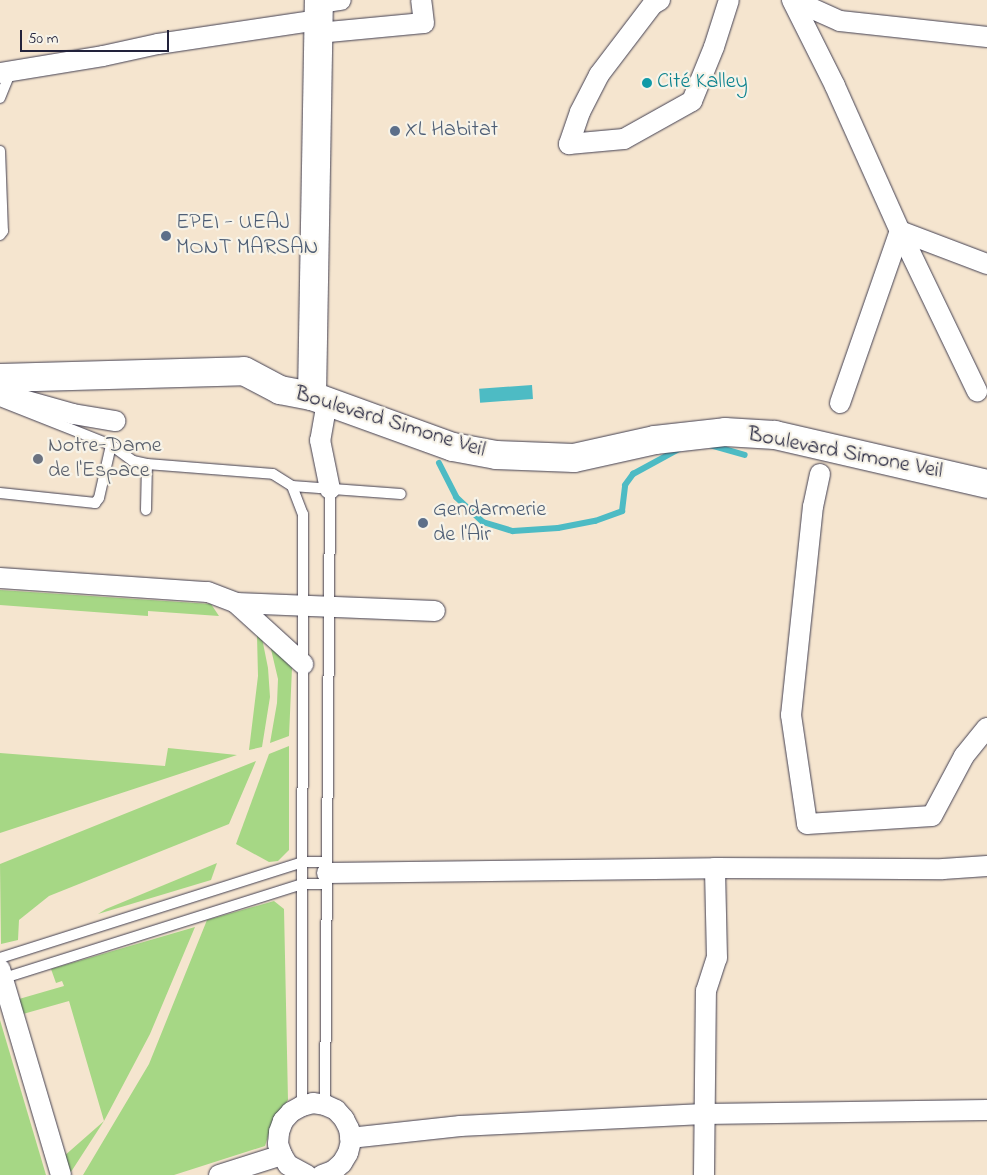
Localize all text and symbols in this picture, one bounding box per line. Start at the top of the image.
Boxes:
scale bar [22,20,171,52]
text: 50 m [28,28,58,50]
place label: Cité Kalley [657,70,748,96]
marker: Cité Kalley [641,77,653,89]
place label: XL Habitat [405,118,498,144]
marker: XL Habitat [389,125,401,137]
place label: EPEI - UEAJ MONT MARSAN [176,210,318,262]
marker: EPEI - UEAJ MONT MARSAN [160,230,172,242]
street label: Boulevard Simone Veil [291,381,489,465]
street label: Boulevard Simone Veil [745,422,945,486]
place label: Notre-Dame de l'Espace [48,433,162,484]
marker: Notre-Dame de l'Espace [32,453,44,465]
place label: Gendarmerie de l'Air [433,497,546,548]
marker: Gendarmerie de l'Air [417,517,429,529]

